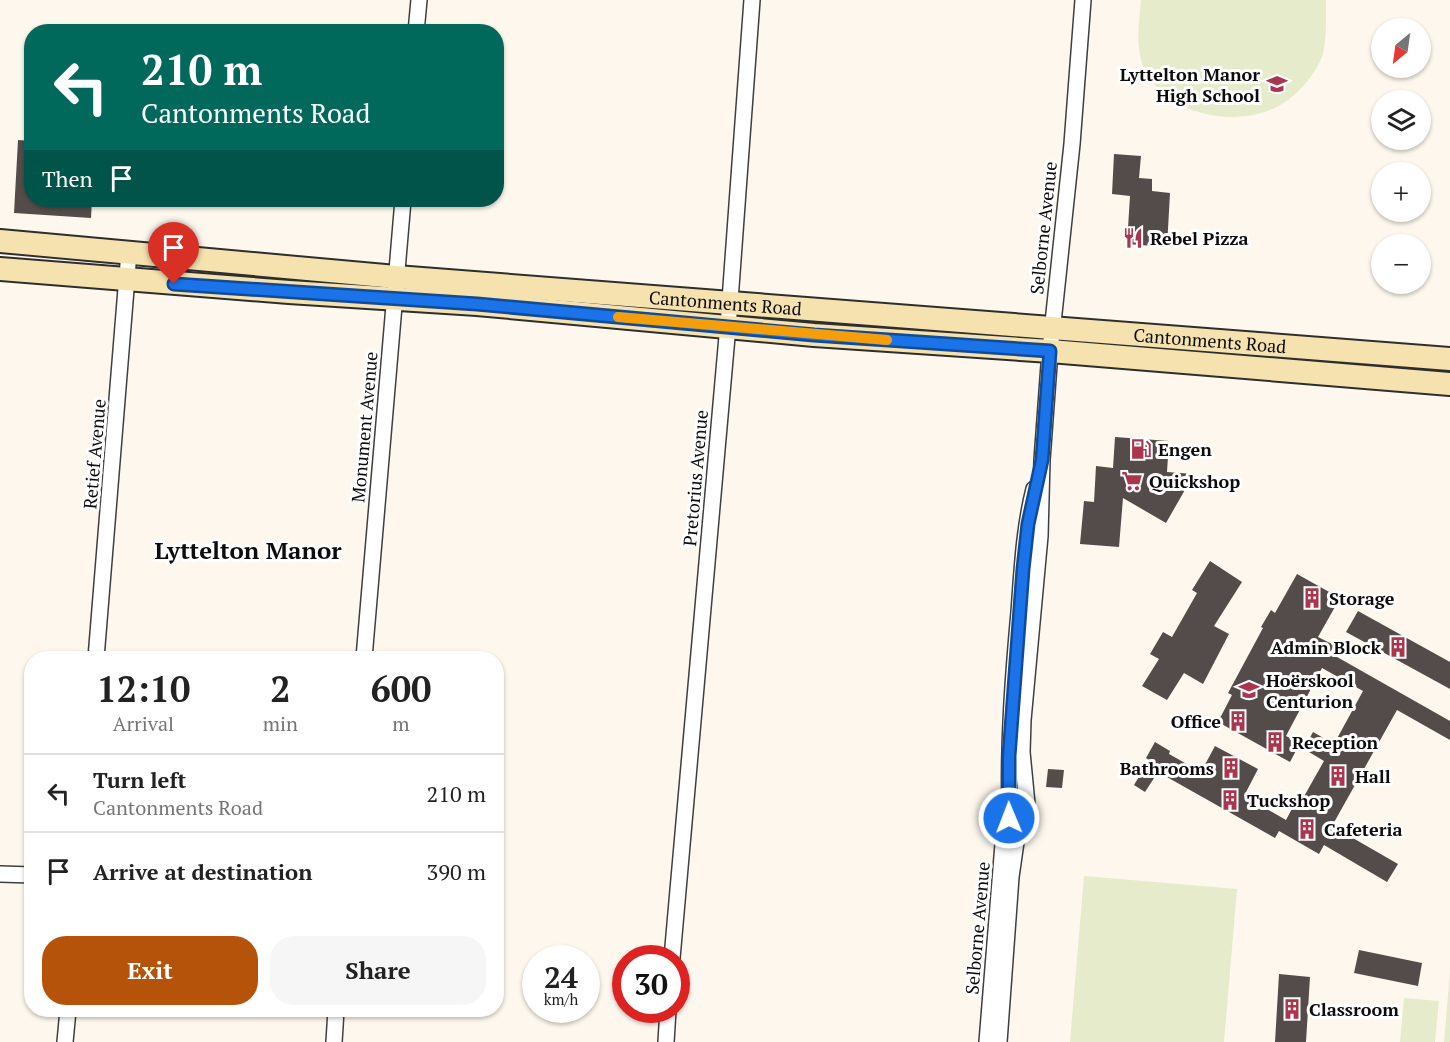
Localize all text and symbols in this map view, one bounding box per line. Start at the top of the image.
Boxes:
north arrow [1371,18,1431,78]
map controls [1371,18,1431,294]
text: 210 m [141,41,262,97]
icon: left [42,48,120,126]
place label: Lyttelton Manor High School [1120,62,1260,107]
school or university icon: Lyttelton Manor High School [1265,72,1289,96]
button: layers [1371,90,1431,150]
text: Cantonments Road [141,95,370,131]
street label: Selborne Avenue [1024,160,1062,296]
icon: arrive [105,162,138,195]
button: + [1371,162,1431,222]
text: Then [42,164,93,193]
pin [148,222,199,284]
restaurant icon: Rebel Pizza [1121,226,1145,250]
place label: Rebel Pizza [1150,226,1249,250]
icon: arrive [157,231,190,264]
button: − [1371,234,1431,294]
street label: Cantonments Road [648,285,803,321]
street label: Cantonments Road [1133,322,1287,358]
street label: Monument Avenue [345,350,383,504]
street label: Retief Avenue [77,398,111,510]
street label: Pretorius Avenue [677,409,713,547]
fuel station icon: Engen [1129,437,1153,461]
place label: Engen [1158,437,1212,461]
supermarket icon: Quickshop [1120,469,1144,493]
place label: Quickshop [1149,469,1240,493]
district label: Lyttelton Manor [154,534,342,566]
building icon: Storage [1300,586,1324,610]
place label: Storage [1329,586,1395,610]
place label: Admin Block [1270,635,1381,659]
building icon: Admin Block [1386,635,1410,659]
text: 12:10 [97,665,190,712]
text: 2 [270,665,291,712]
text: 600 [370,665,431,712]
place label: Hoërskool Centurion [1266,668,1354,713]
school or university icon: Hoërskool Centurion [1237,678,1261,702]
place label: Office [1171,709,1221,733]
building icon: Office [1226,709,1250,733]
text: Arrival [113,710,174,737]
text: min [263,710,298,737]
text: m [392,710,410,737]
building icon: Reception [1263,730,1287,754]
place label: Reception [1292,730,1379,754]
place label: Bathrooms [1120,756,1214,780]
building icon: Bathrooms [1219,756,1243,780]
building icon: Hall [1326,764,1350,788]
place label: Hall [1355,764,1391,788]
text: Turn left [93,765,186,794]
icon: left [42,777,75,810]
text: 210 m [426,779,486,808]
position arrow [977,786,1041,850]
building icon: Tuckshop [1218,788,1242,812]
place label: Tuckshop [1247,788,1330,812]
text: Cantonments Road [93,794,263,821]
building icon: Cafeteria [1295,817,1319,841]
place label: Cafeteria [1324,817,1402,841]
icon: arrive [42,855,75,888]
text: Arrive at destination [93,857,312,886]
text: 390 m [426,857,486,886]
street label: Selborne Avenue [959,860,995,996]
button: Exit [42,936,258,1005]
button: Share [270,936,486,1005]
speed limit sign: 30 [612,945,690,1023]
text: 24 [544,957,578,997]
text: km/h [544,989,578,1009]
building icon: Classroom [1280,997,1304,1021]
place label: Classroom [1309,997,1399,1021]

